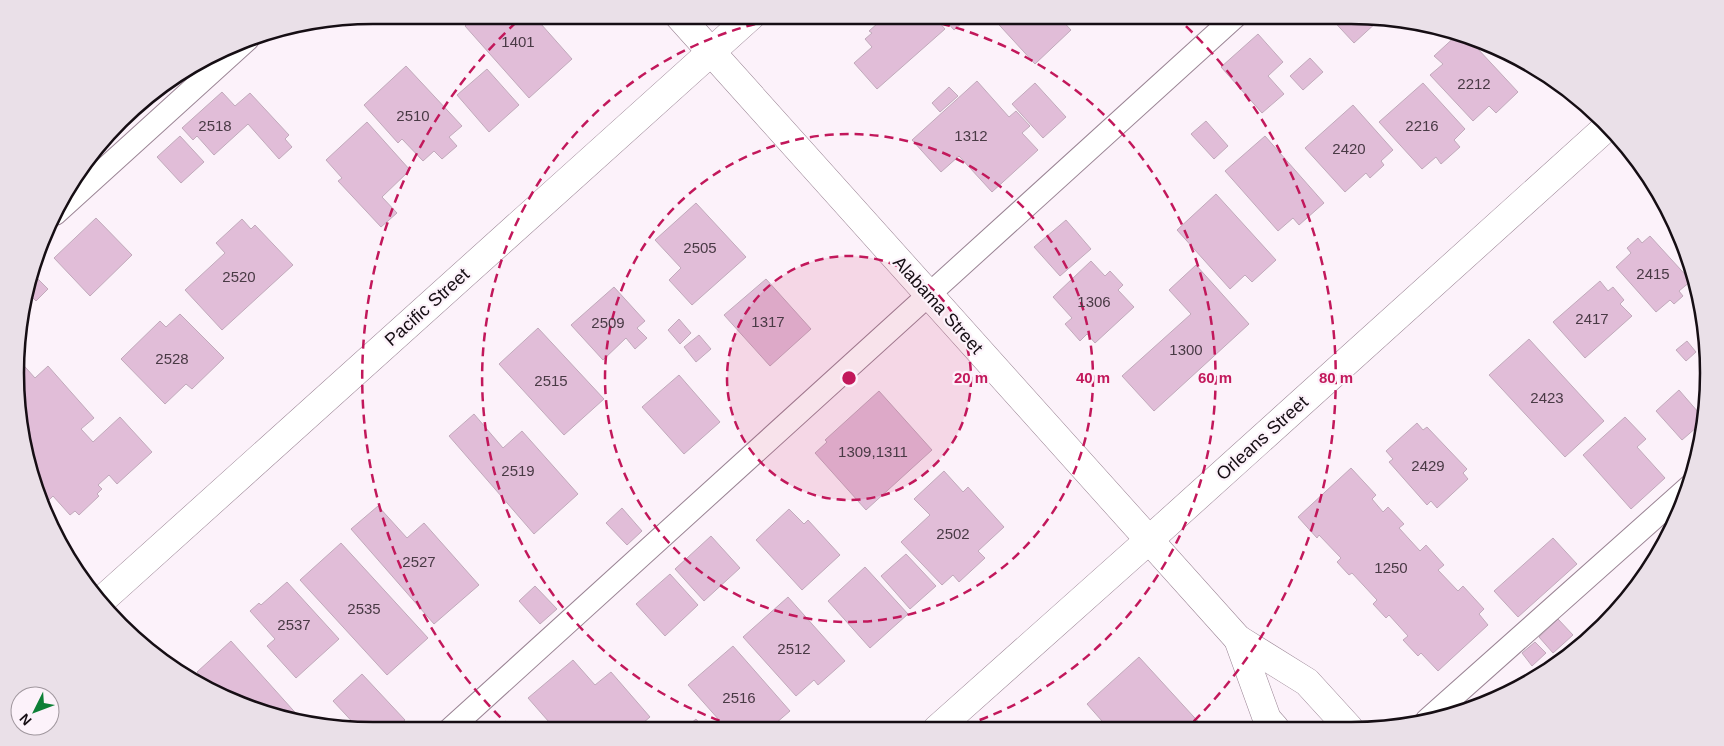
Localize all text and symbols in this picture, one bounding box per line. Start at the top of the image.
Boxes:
house number: 1401 [501,33,535,50]
house number: 2212 [1457,75,1491,92]
house number: 2510 [396,107,430,124]
house number: 2518 [198,117,232,134]
house number: 2216 [1405,117,1439,134]
house number: 1312 [954,127,988,144]
house number: 2420 [1332,140,1366,157]
house number: 2505 [683,239,717,256]
street label: Alabama Street [889,252,987,358]
street label: Pacific Street [381,264,473,350]
house number: 2415 [1636,265,1670,282]
house number: 2520 [222,268,256,285]
house number: 1306 [1077,293,1111,310]
house number: 2417 [1575,310,1609,327]
house number: 1317 [751,313,785,330]
house number: 2509 [591,314,625,331]
house number: 1300 [1169,341,1203,358]
house number: 2528 [155,350,189,367]
centre of rings [840,369,858,387]
text: 20 m [954,369,988,386]
text: 40 m [1076,369,1110,386]
text: 60 m [1198,369,1232,386]
text: 80 m [1319,369,1353,386]
house number: 2515 [534,372,568,389]
house number: 2423 [1530,389,1564,406]
street label: Orleans Street [1212,392,1312,484]
house number: 1309,1311 [838,443,908,460]
house number: 2429 [1411,457,1445,474]
house number: 2519 [501,462,535,479]
house number: 2502 [936,525,970,542]
house number: 2527 [402,553,436,570]
house number: 1250 [1374,559,1408,576]
house number: 2535 [347,600,381,617]
house number: 2537 [277,616,311,633]
house number: 2512 [777,640,811,657]
north arrow [10,686,60,736]
house number: 2516 [722,689,756,706]
text: N [16,711,35,729]

